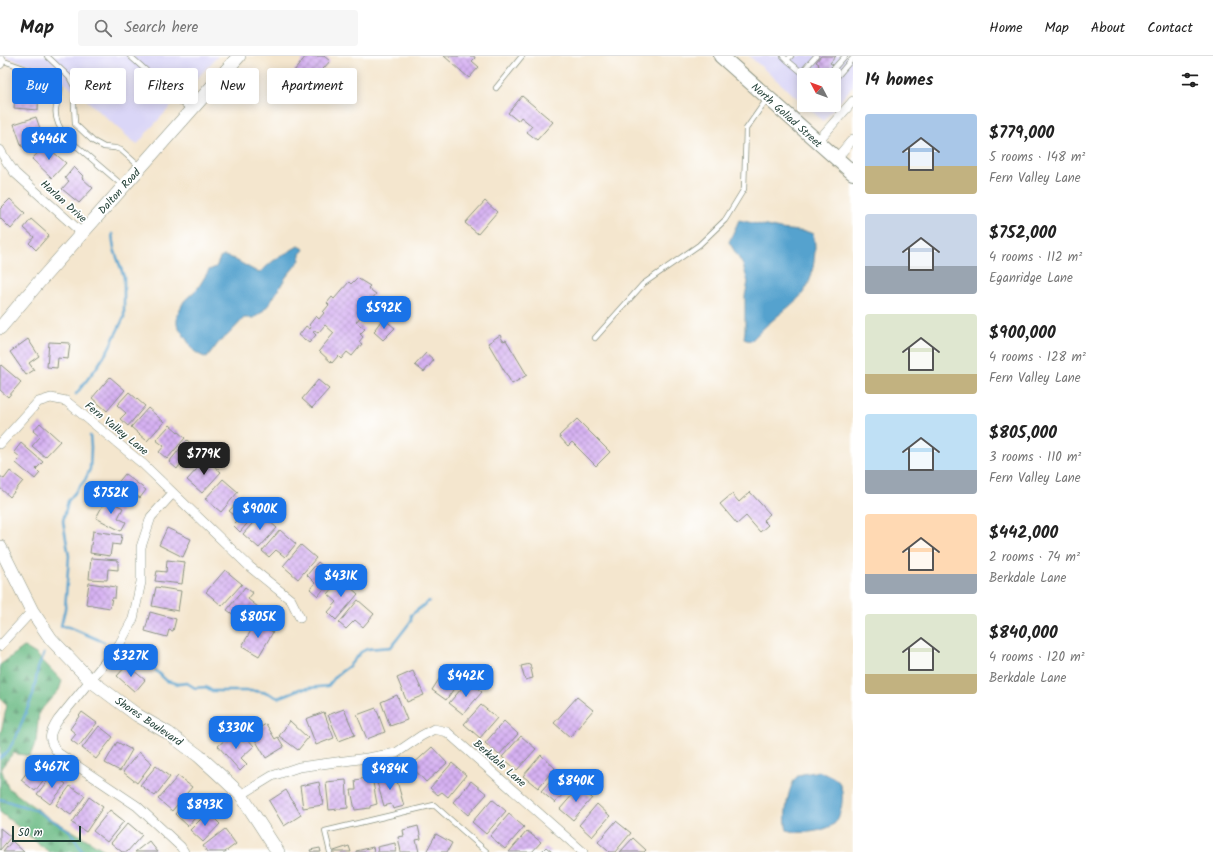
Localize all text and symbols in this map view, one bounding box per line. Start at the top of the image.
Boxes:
search box [78,10,358,46]
text: Map [20,13,54,43]
text: Search here [124,16,198,40]
icon: search [92,17,114,39]
text: Home [989,17,1023,39]
text: Map [1045,17,1069,39]
text: About [1091,17,1125,39]
text: Contact [1147,17,1193,39]
text: 14 homes [865,67,933,94]
chip: Buy [12,68,62,104]
chip: Rent [70,68,126,104]
chip: Filters [134,68,198,104]
chip: New [206,68,259,104]
chip: Apartment [267,68,357,104]
north arrow [797,68,841,112]
map controls [797,68,841,112]
icon: filters [1179,69,1201,91]
street label: North Goliad Street [747,79,827,153]
text: $779,000 [989,120,1054,147]
pin: $446K [21,127,77,161]
text: $446K [31,129,67,150]
icon: home [897,130,945,178]
text: 5 rooms · 148 m² [989,147,1085,168]
street label: Dalton Road [94,164,146,219]
text: Fern Valley Lane [989,168,1081,189]
street label: Harlan Drive [36,176,91,228]
text: $752,000 [989,220,1056,247]
icon: home [897,230,945,278]
text: 4 rooms · 112 m² [989,247,1082,268]
text: Eganridge Lane [989,268,1073,289]
pin: $592K [356,296,412,330]
text: $592K [366,298,402,319]
text: $900,000 [989,320,1056,347]
icon: home [897,330,945,378]
text: 4 rooms · 128 m² [989,347,1086,368]
text: Fern Valley Lane [989,368,1081,389]
street label: Fern Valley Lane [81,397,152,460]
text: $805,000 [989,420,1057,447]
icon: home [897,430,945,478]
pin: $779K [176,442,232,476]
text: $779K [187,444,221,465]
text: 3 rooms · 110 m² [989,447,1081,468]
text: Fern Valley Lane [989,468,1081,489]
pin: $752K [83,481,139,515]
text: $752K [93,483,129,504]
pin: $900K [232,497,288,531]
text: $900K [242,499,278,520]
text: $442,000 [989,520,1058,547]
icon: home [897,530,945,578]
text: 2 rooms · 74 m² [989,547,1080,568]
pin: $431K [313,564,369,598]
text: $431K [324,566,358,587]
text: Berkdale Lane [989,568,1066,589]
pin: $805K [230,605,286,639]
text: $805K [240,607,276,628]
text: $840,000 [989,620,1058,647]
icon: home [897,630,945,678]
pin: $327K [103,644,159,678]
text: $327K [113,646,149,667]
text: 4 rooms · 120 m² [989,647,1085,668]
pin: $442K [438,664,494,698]
text: $442K [447,666,485,687]
text: Berkdale Lane [989,668,1066,689]
street label: Shores Boulevard [111,692,186,751]
pin: $330K [208,716,264,750]
text: $330K [218,718,254,739]
street label: Berkdale Lane [469,735,530,792]
pin: $467K [24,755,80,789]
text: $467K [34,757,70,778]
pin: $484K [362,757,418,791]
text: $484K [371,759,409,780]
pin: $840K [548,769,604,803]
text: $840K [558,771,594,792]
pin: $893K [177,793,233,827]
text: $893K [187,795,223,816]
scale bar [12,824,81,843]
text: 50 m [18,824,43,842]

